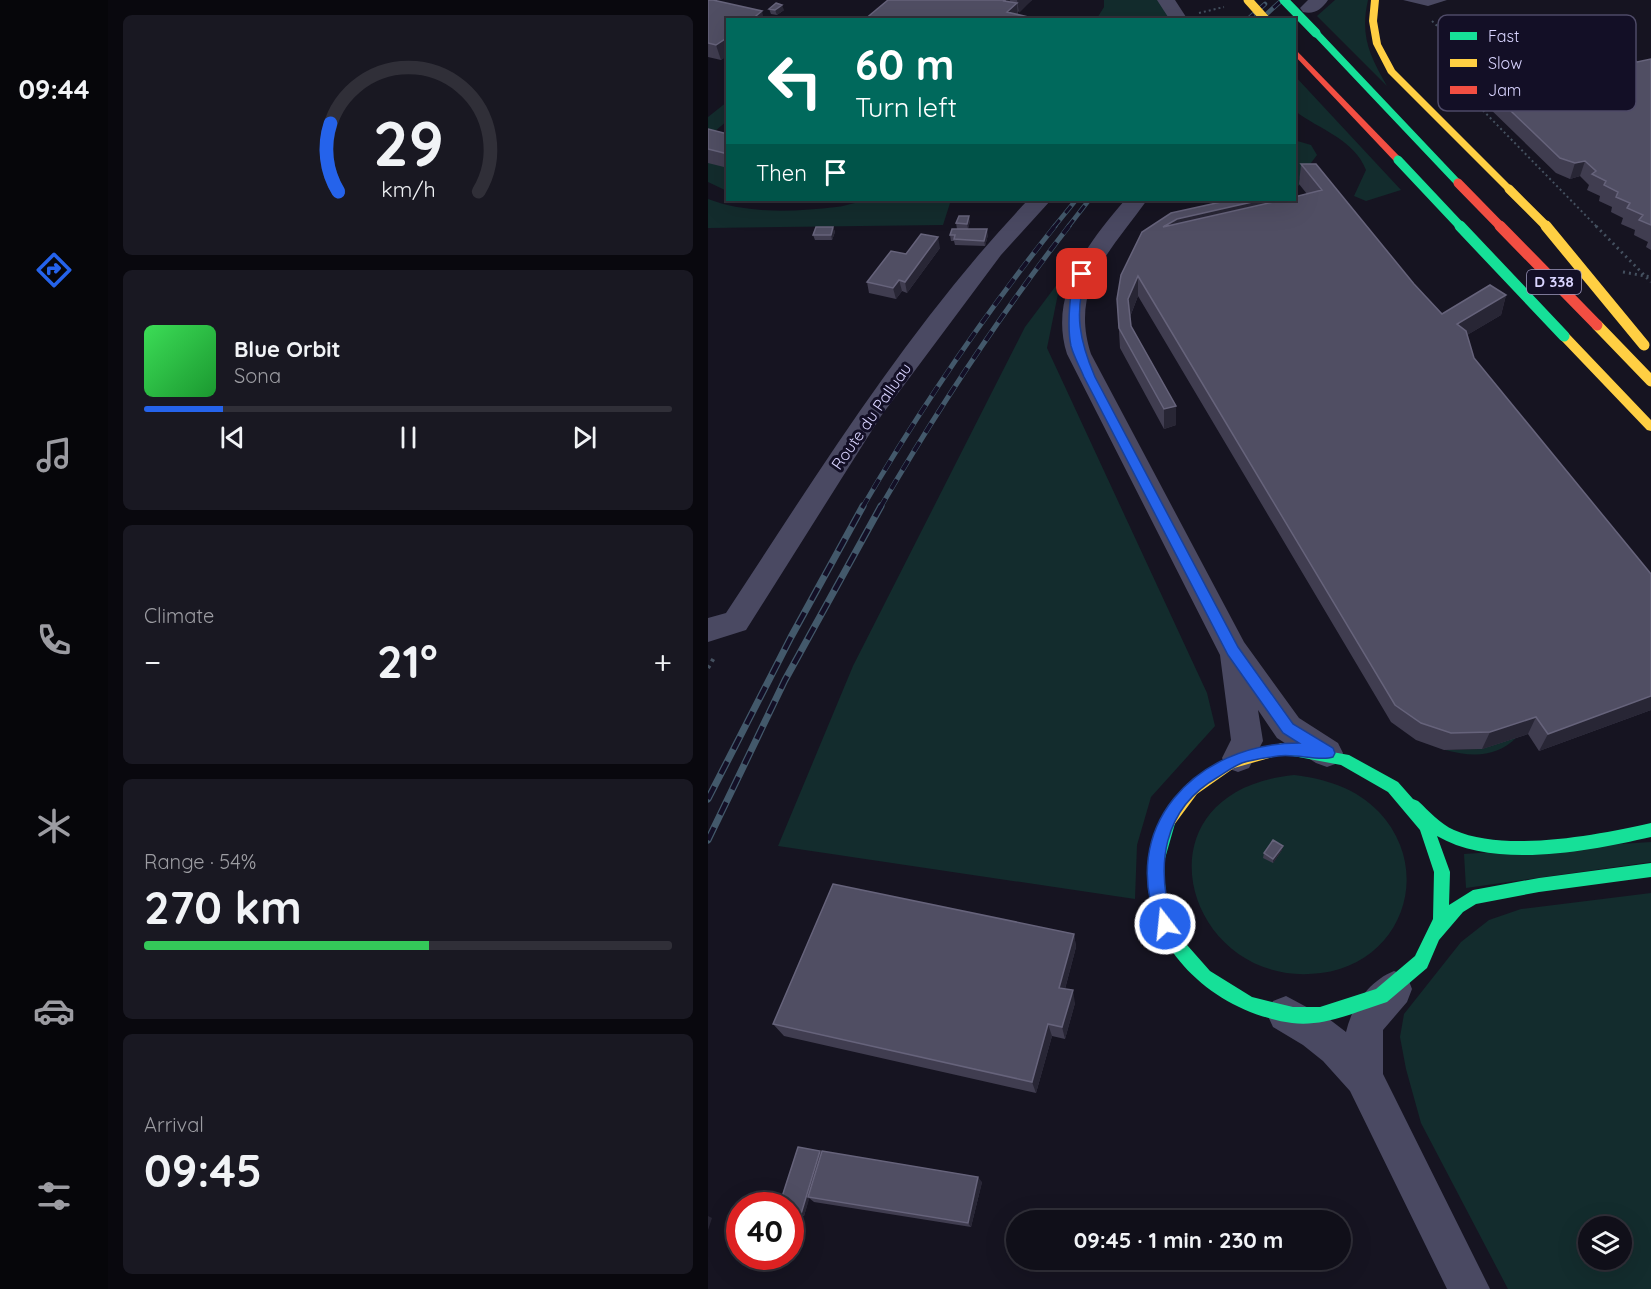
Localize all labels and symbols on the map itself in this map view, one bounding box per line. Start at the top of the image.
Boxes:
legend [1438,15,1636,111]
text: Fast [1488,26,1519,46]
text: Slow [1488,53,1522,73]
text: Jam [1488,80,1521,100]
pin [1056,248,1107,299]
road number: D 338 [1527,270,1581,294]
street label: Route du Palluau [827,359,915,473]
position arrow [1133,892,1197,956]
speed limit sign: 40 [726,1192,804,1270]

